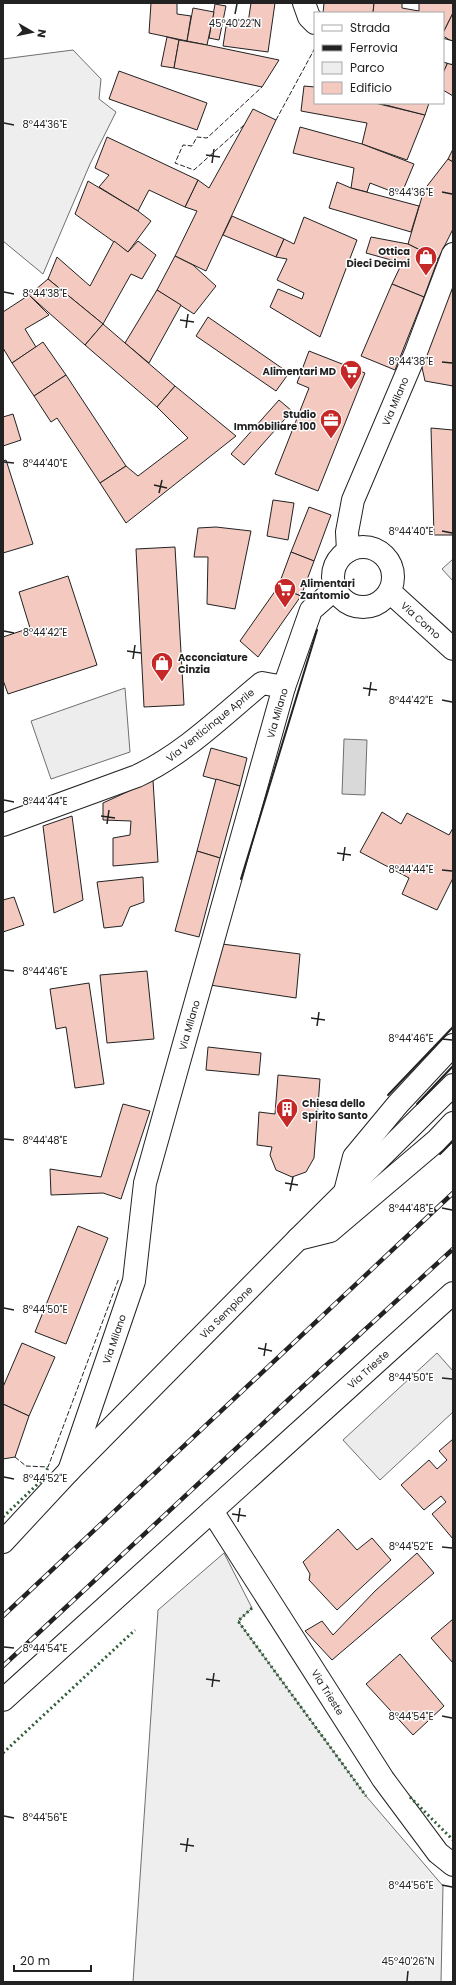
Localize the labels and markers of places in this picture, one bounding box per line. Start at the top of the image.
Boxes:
place label: Ottica Dieci Decimi [347,244,410,271]
shop icon: Ottica Dieci Decimi [413,244,439,277]
supermarket icon: Alimentari MD [338,358,364,391]
place label: Alimentari MD [263,364,336,379]
place label: Studio Immobiliare 100 [234,407,317,434]
office icon: Studio Immobiliare 100 [318,407,344,440]
supermarket icon: Alimentari Zantomio [272,576,298,609]
place label: Alimentari Zantomio [300,576,355,603]
shop icon: Acconciature Cinzia [149,650,175,683]
place label: Acconciature Cinzia [178,650,248,677]
building icon: Chiesa dello Spirito Santo [274,1096,300,1129]
place label: Chiesa dello Spirito Santo [302,1096,368,1123]

